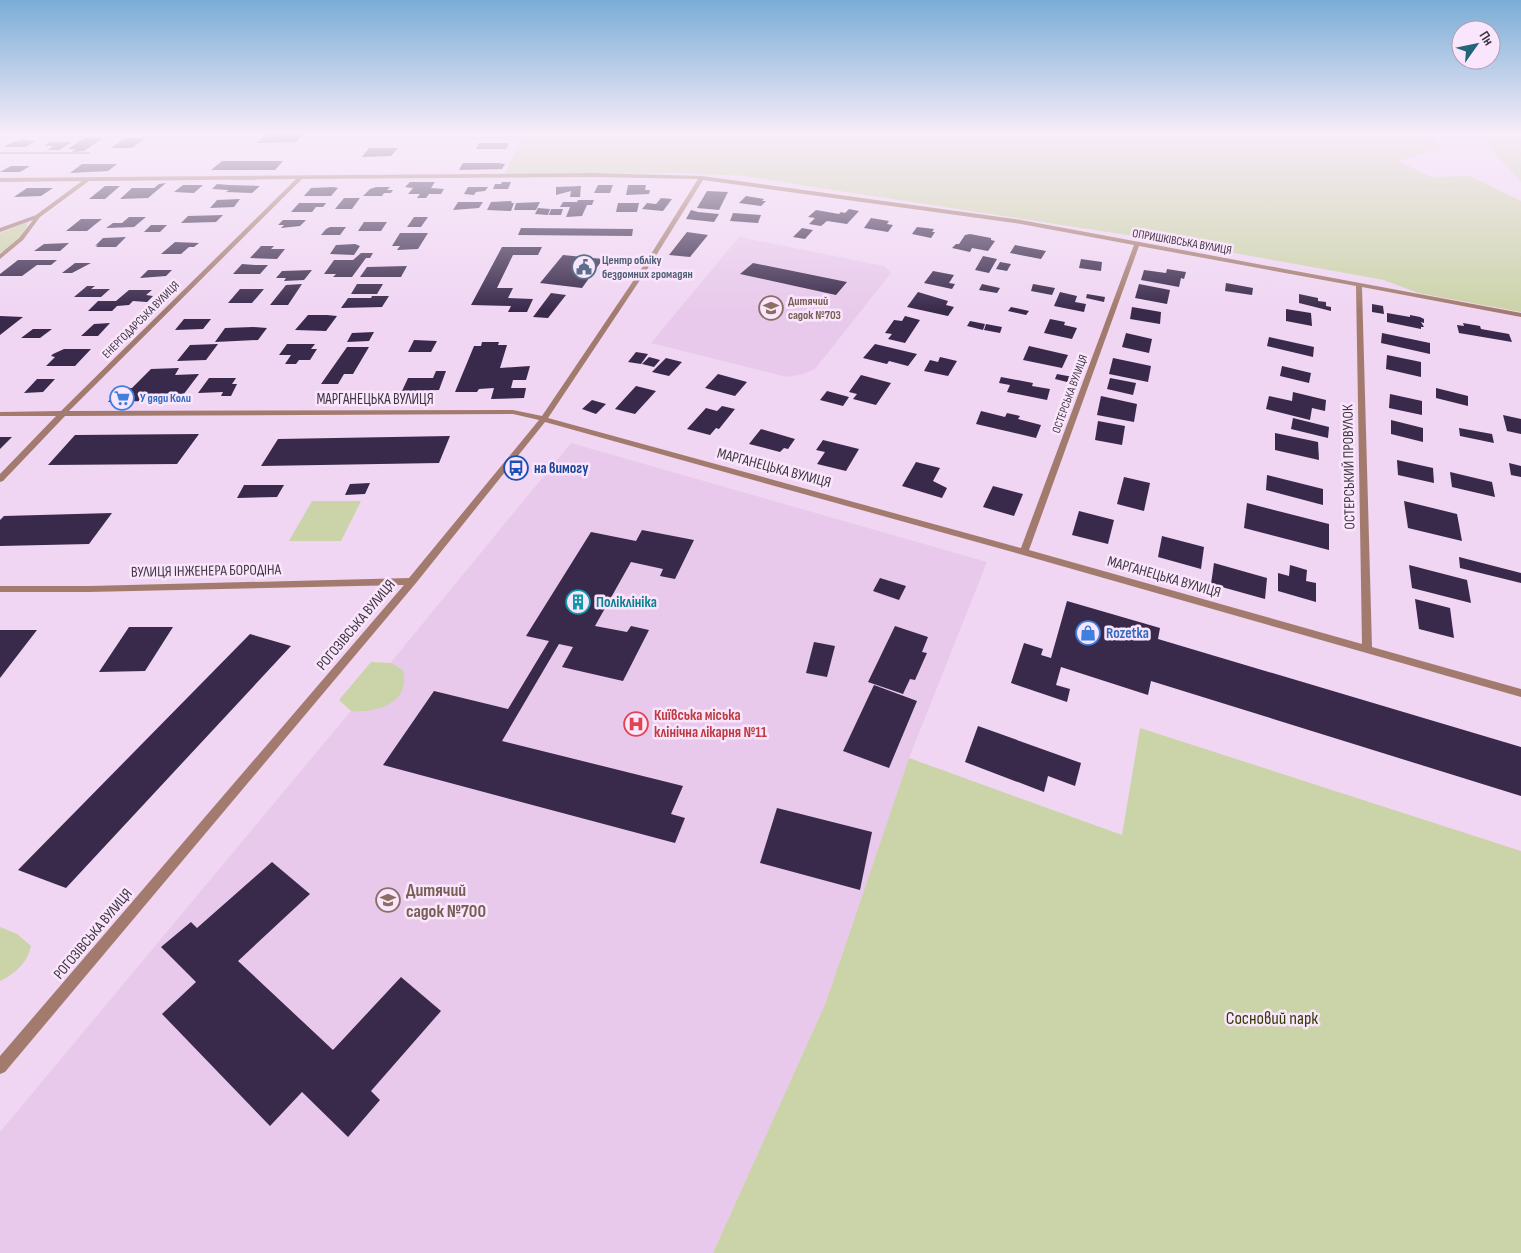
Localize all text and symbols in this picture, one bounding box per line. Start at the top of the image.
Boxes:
north arrow [1451,20,1501,70]
text: Пн [1476,28,1497,49]
street label: ОПРИШКІВСЬКА ВУЛИЦЯ [1131,226,1233,258]
place label: Центр обліку бездомних громадян [602,253,693,282]
public building icon: Центр обліку бездомних громадян [571,254,597,280]
street label: ЕНЕРГОДАРСЬКА ВУЛИЦЯ [99,278,183,362]
place label: Дитячий садок №703 [788,294,841,323]
school or university icon: Дитячий садок №703 [758,295,784,321]
street label: ОСТЕРСЬКА ВУЛИЦЯ [1049,353,1091,435]
supermarket icon: У дяди Коли [109,385,135,411]
street label: МАРГАНЕЦЬКА ВУЛИЦЯ [316,390,434,409]
place label: У дяди Коли [140,391,191,406]
street label: ОСТЕРСЬКИЙ ПРОВУЛОК [1338,404,1360,530]
street label: МАРГАНЕЦЬКА ВУЛИЦЯ [715,444,833,492]
bus stop icon: на вимогу [503,455,529,481]
place label: на вимогу [534,459,589,478]
street label: МАРГАНЕЦЬКА ВУЛИЦЯ [1105,552,1223,602]
street label: ВУЛИЦЯ ІНЖЕНЕРА БОРОДІНА [131,560,282,582]
street label: РОГОЗІВСЬКА ВУЛИЦЯ [312,576,400,674]
building icon: Поліклініка [565,589,591,615]
place label: Поліклініка [596,593,657,612]
shop icon: Rozetka [1075,620,1101,646]
place label: Rozetka [1106,624,1149,643]
place label: Київська міська клінічна лікарня №11 [654,706,767,742]
hospital icon: Київська міська клінічна лікарня №11 [623,711,649,737]
place label: Дитячий садок №700 [406,880,486,922]
street label: РОГОЗІВСЬКА ВУЛИЦЯ [49,885,137,983]
school or university icon: Дитячий садок №700 [375,887,401,913]
park label: Сосновий парк [1226,1008,1318,1029]

